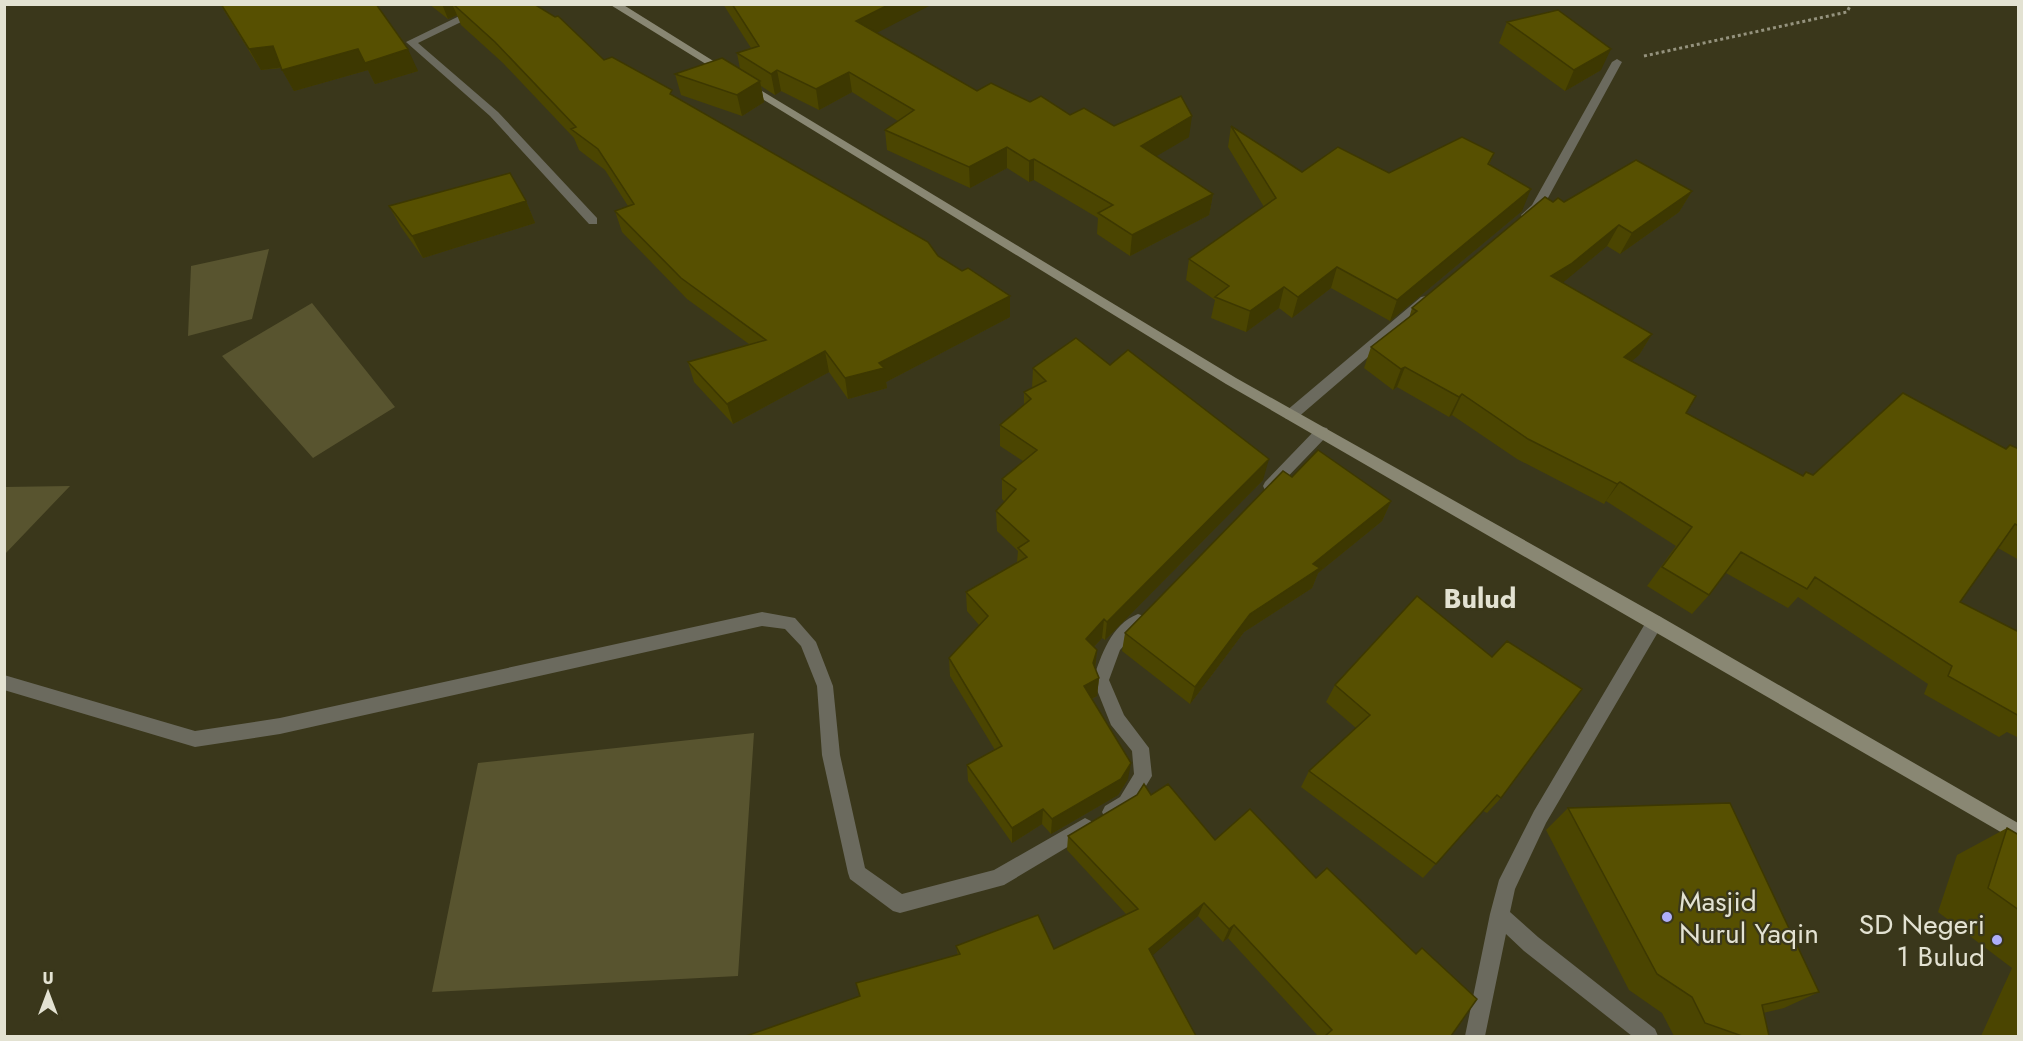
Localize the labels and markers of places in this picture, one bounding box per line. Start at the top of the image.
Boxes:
place label: Masjid Nurul Yaqin [1679,881,1819,954]
place label: SD Negeri 1 Bulud [1859,904,1985,977]
marker: Masjid Nurul Yaqin [1660,910,1674,924]
marker: SD Negeri 1 Bulud [1990,933,2004,947]

